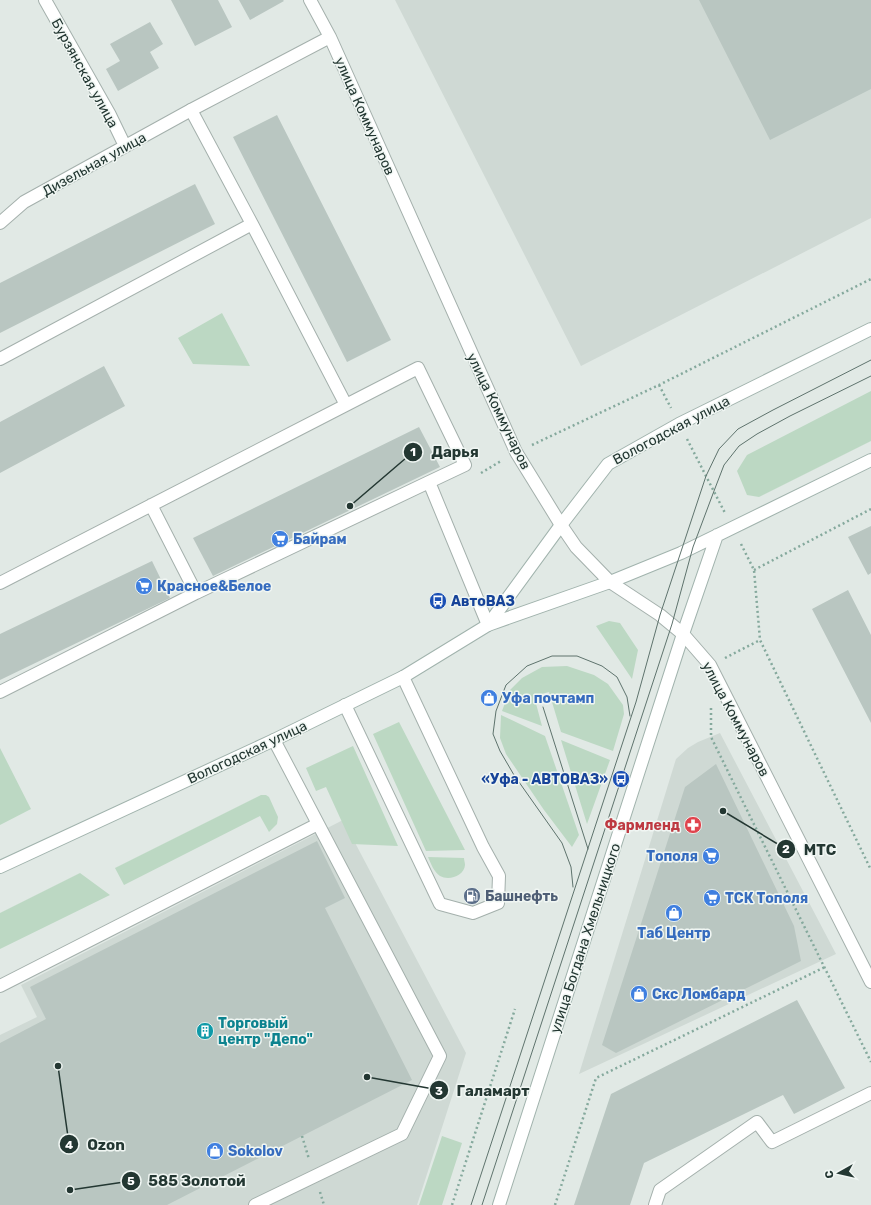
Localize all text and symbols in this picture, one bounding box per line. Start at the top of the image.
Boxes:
street label: Бурзянская улица [47,16,122,131]
street label: улица Коммунаров [331,54,398,178]
street label: Дизельная улица [39,129,149,200]
street label: улица Коммунаров [463,350,534,472]
street label: Вологодская улица [610,392,733,468]
callout: Дарья [403,438,487,465]
text: Дарья [431,443,479,461]
text: 1 [410,445,416,459]
supermarket icon: Байрам [270,529,290,549]
place label: Байрам [293,531,347,548]
supermarket icon: Красное&Белое [134,576,154,596]
place label: Красное&Белое [157,578,271,595]
bus stop icon: АвтоВАЗ [428,591,448,611]
place label: АвтоВАЗ [451,593,515,610]
street label: улица Коммунаров [698,659,773,780]
shop icon: Уфа почтамп [479,688,499,708]
place label: Уфа почтамп [502,690,594,707]
street label: Вологодская улица [185,717,310,788]
bus stop icon: «Уфа - АВТОВАЗ» [611,769,631,789]
place label: «Уфа - АВТОВАЗ» [481,771,608,788]
pharmacy icon: Фармленд [683,815,703,835]
place label: Фармленд [605,817,680,834]
callout: МТС [776,836,844,863]
street label: улица Богдана Хмельницкого [547,841,624,1035]
text: МТС [804,841,837,859]
text: 2 [782,842,790,856]
supermarket icon: Тополя [701,846,721,866]
place label: Тополя [646,848,698,865]
fuel station icon: Башнефть [462,886,482,906]
place label: Башнефть [485,888,558,905]
supermarket icon: ТСК Тополя [702,888,722,908]
place label: ТСК Тополя [725,890,808,907]
shop icon: Таб Центр [664,903,684,923]
place label: Таб Центр [637,925,711,942]
shop icon: Скс Ломбард [629,984,649,1004]
place label: Скс Ломбард [652,986,746,1003]
place label: Торговый центр "Депо" [218,1015,313,1048]
building icon: Торговый центр "Депо" [195,1021,215,1041]
callout: Галамарт [429,1077,538,1104]
text: Галамарт [457,1082,530,1100]
text: 3 [435,1084,443,1098]
callout: Ozon [59,1131,133,1158]
text: Ozon [87,1136,125,1154]
text: 4 [65,1138,73,1152]
shop icon: Sokolov [205,1141,225,1161]
place label: Sokolov [228,1143,284,1160]
north arrow [819,1153,859,1193]
callout: 585 Золотой [121,1168,254,1195]
text: С [823,1169,837,1179]
text: 585 Золотой [148,1172,246,1190]
text: 5 [127,1174,135,1188]

